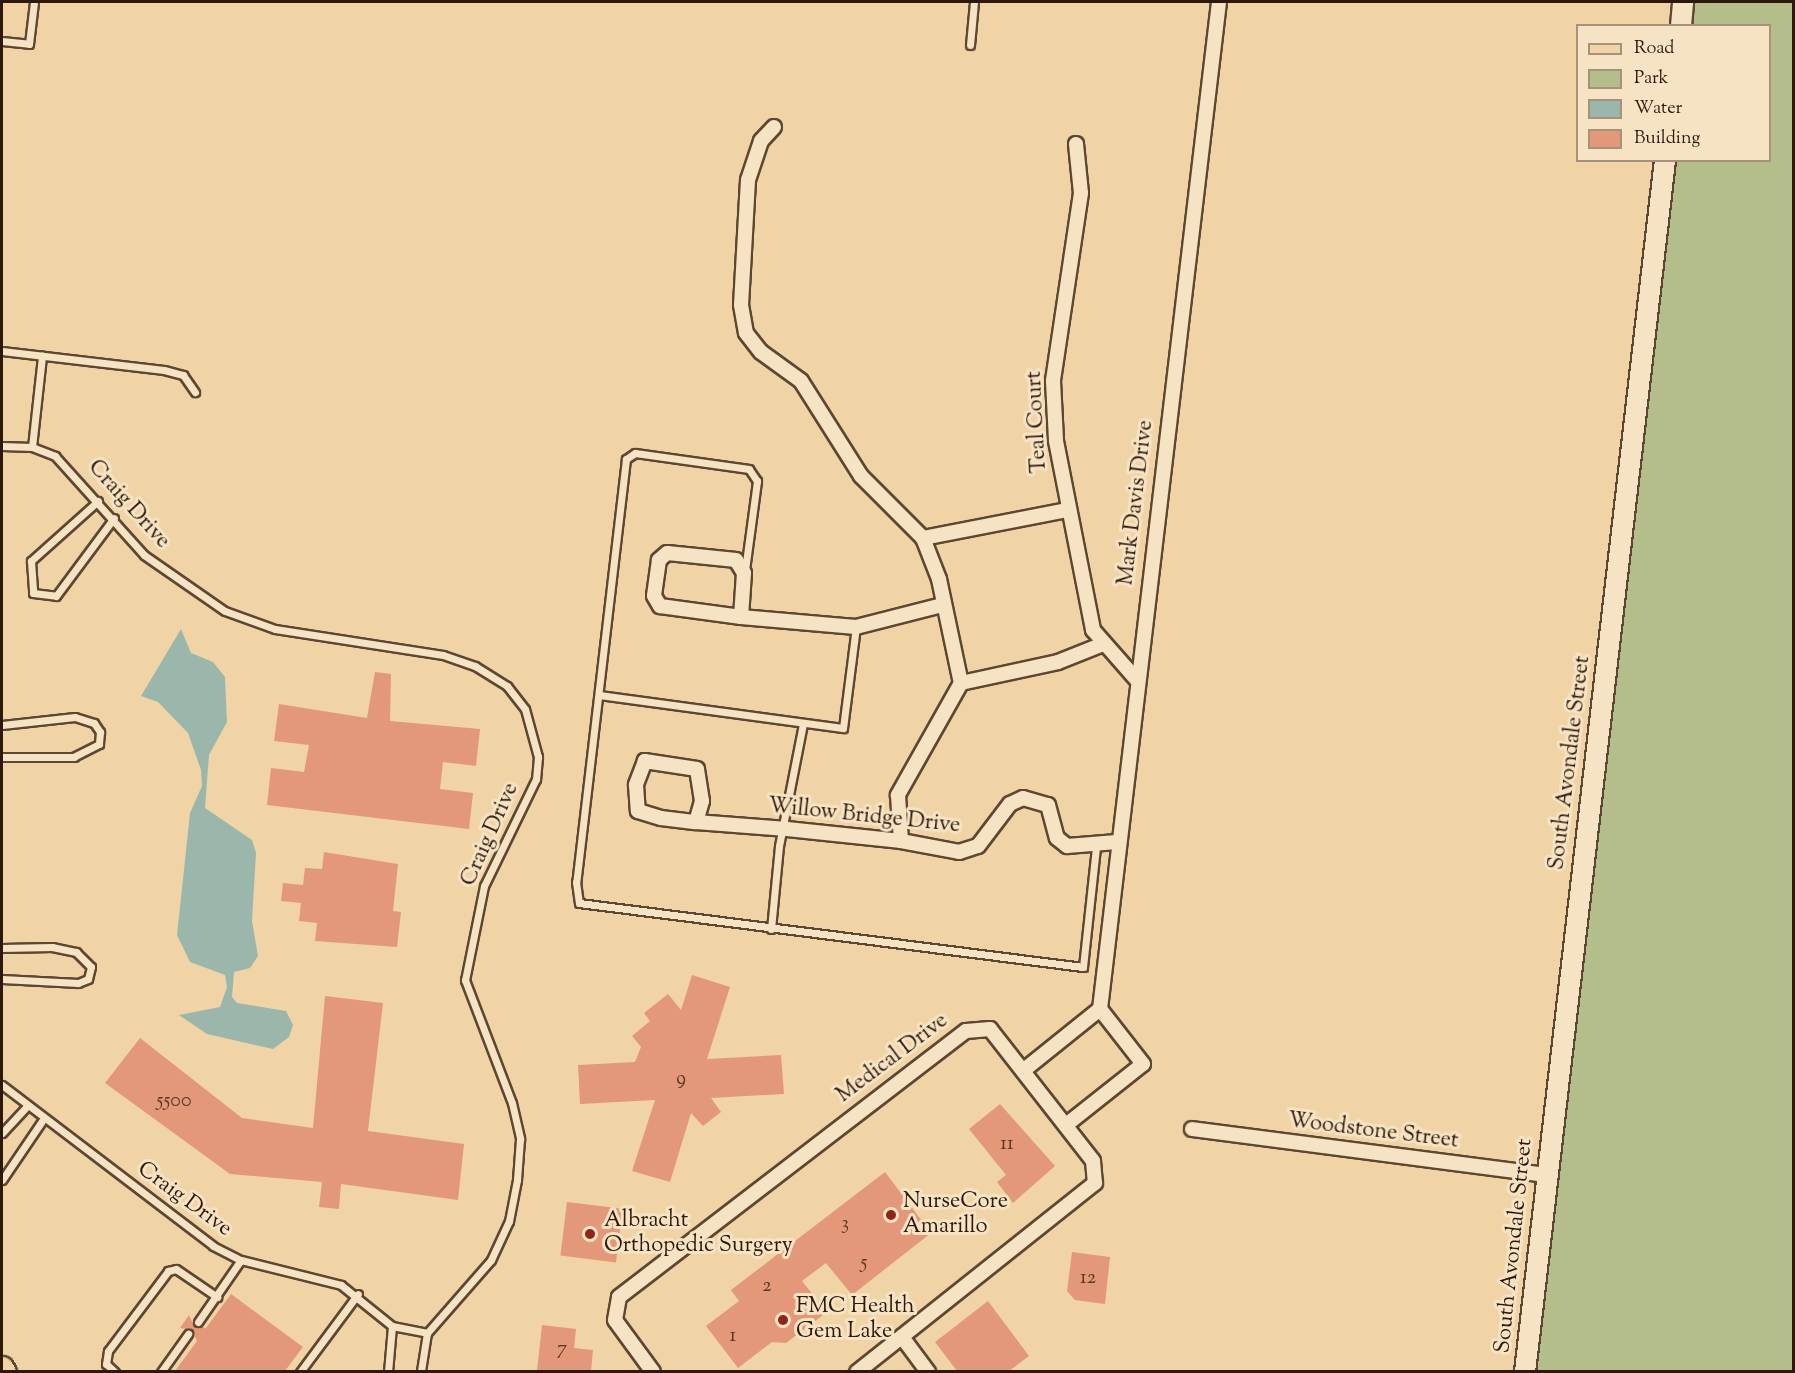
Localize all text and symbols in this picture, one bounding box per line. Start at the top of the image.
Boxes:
legend [1576,24,1771,162]
text: Road [1634,36,1674,62]
text: Park [1634,66,1668,92]
text: Water [1634,96,1682,122]
text: Building [1634,126,1700,152]
street label: Teal Court [1022,370,1054,474]
street label: Mark Davis Drive [1114,419,1160,587]
street label: Craig Drive [81,455,175,555]
street label: South Avondale Street [1545,654,1597,872]
street label: Craig Drive [457,779,525,891]
street label: Willow Bridge Drive [767,794,961,840]
street label: Medical Drive [832,1009,954,1109]
house number: 9 [676,1067,686,1091]
house number: 5500 [156,1089,192,1113]
street label: Woodstone Street [1286,1108,1460,1156]
house number: 11 [1000,1132,1014,1156]
street label: South Avondale Street [1491,1137,1539,1355]
street label: Craig Drive [132,1157,236,1243]
place label: NurseCore Amarillo [903,1189,1008,1240]
place label: Albracht Orthopedic Surgery [604,1208,793,1260]
marker: NurseCore Amarillo [884,1208,898,1222]
house number: 3 [841,1212,849,1236]
marker: Albracht Orthopedic Surgery [581,1225,599,1243]
house number: 5 [861,1251,867,1275]
house number: 12 [1080,1266,1096,1290]
house number: 2 [762,1274,772,1298]
place label: FMC Health Gem Lake [796,1294,915,1346]
marker: FMC Health Gem Lake [774,1311,792,1329]
house number: 1 [730,1324,736,1348]
house number: 7 [557,1337,567,1361]

